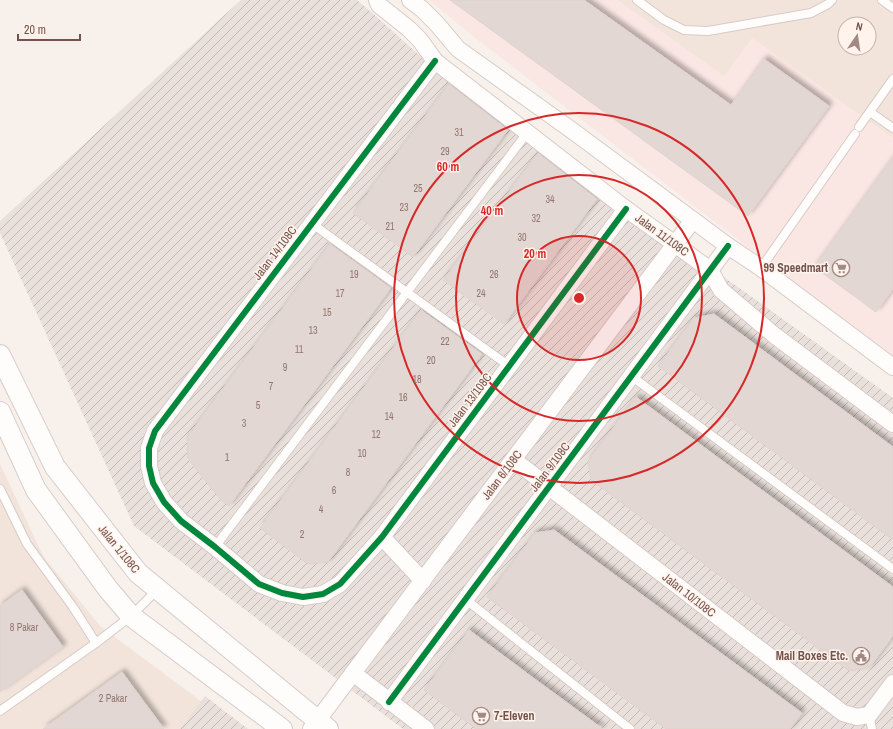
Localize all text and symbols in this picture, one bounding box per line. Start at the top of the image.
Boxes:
scale bar [18,16,80,42]
north arrow [837,16,877,56]
text: N [855,19,864,34]
text: 20 m [24,22,46,38]
house number: 31 [454,126,464,139]
house number: 29 [440,145,450,158]
text: 60 m [437,159,459,175]
house number: 25 [413,182,423,195]
house number: 34 [545,193,555,206]
house number: 23 [399,201,409,214]
text: 40 m [481,203,503,219]
street label: Jalan 11/108C [632,210,692,260]
house number: 32 [531,212,541,225]
house number: 21 [385,220,395,233]
street label: Jalan 14/108C [250,223,300,283]
house number: 30 [517,231,527,244]
text: 20 m [524,246,546,262]
supermarket icon: 99 Speedmart [831,258,851,278]
place label: 99 Speedmart [763,260,829,276]
house number: 19 [349,268,359,281]
house number: 26 [489,268,499,281]
house number: 17 [335,287,345,300]
house number: 24 [476,287,486,300]
centre of rings [572,291,586,305]
house number: 15 [322,306,332,319]
house number: 13 [308,324,318,337]
house number: 22 [440,335,450,348]
house number: 11 [295,343,304,356]
house number: 20 [426,354,436,367]
house number: 9 [283,361,288,374]
street label: Jalan 13/108C [445,370,495,430]
house number: 18 [412,373,422,386]
house number: 7 [269,380,274,393]
house number: 16 [398,391,408,404]
house number: 5 [256,399,261,412]
house number: 14 [384,410,394,423]
house number: 3 [242,417,247,430]
house number: 12 [371,428,381,441]
street label: Jalan 9/108C [526,439,574,495]
house number: 10 [357,447,367,460]
street label: Jalan 6/108C [478,447,526,503]
house number: 1 [225,451,230,464]
house number: 8 [346,466,351,479]
house number: 6 [332,484,337,497]
house number: 4 [319,503,324,516]
street label: Jalan 1/108C [95,521,143,577]
house number: 2 [300,528,305,541]
street label: Jalan 10/108C [659,569,719,621]
house number: 8 Pakar [10,621,38,634]
public building icon: Mail Boxes Etc. [851,646,871,666]
place label: Mail Boxes Etc. [776,648,848,664]
house number: 2 Pakar [99,692,127,705]
supermarket icon: 7-Eleven [471,706,491,726]
place label: 7-Eleven [494,708,534,724]

